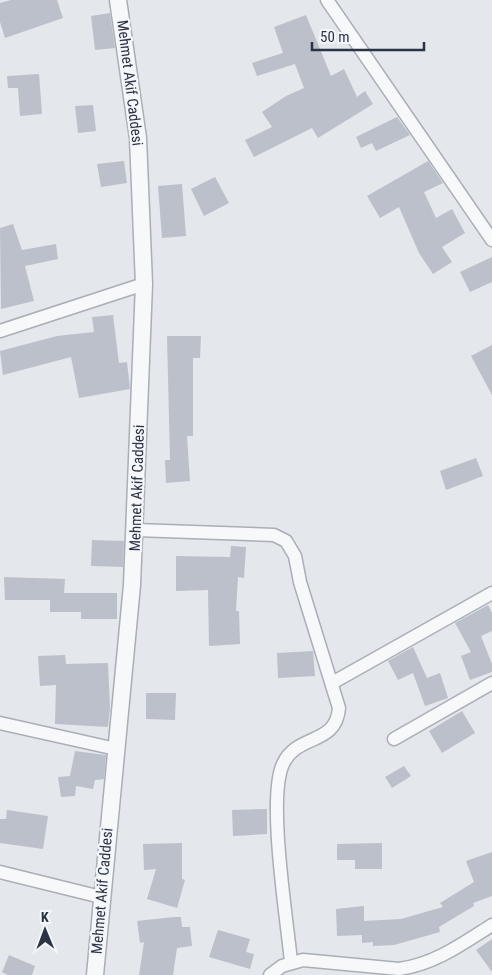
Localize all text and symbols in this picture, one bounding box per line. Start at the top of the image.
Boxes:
street label: Mehmet Akif Caddesi [113,19,147,147]
scale bar [312,20,424,52]
text: 50 m [320,28,350,46]
street label: Mehmet Akif Caddesi [126,424,148,552]
street label: Mehmet Akif Caddesi [88,827,116,955]
north arrow [20,905,70,955]
text: K [41,909,49,925]

